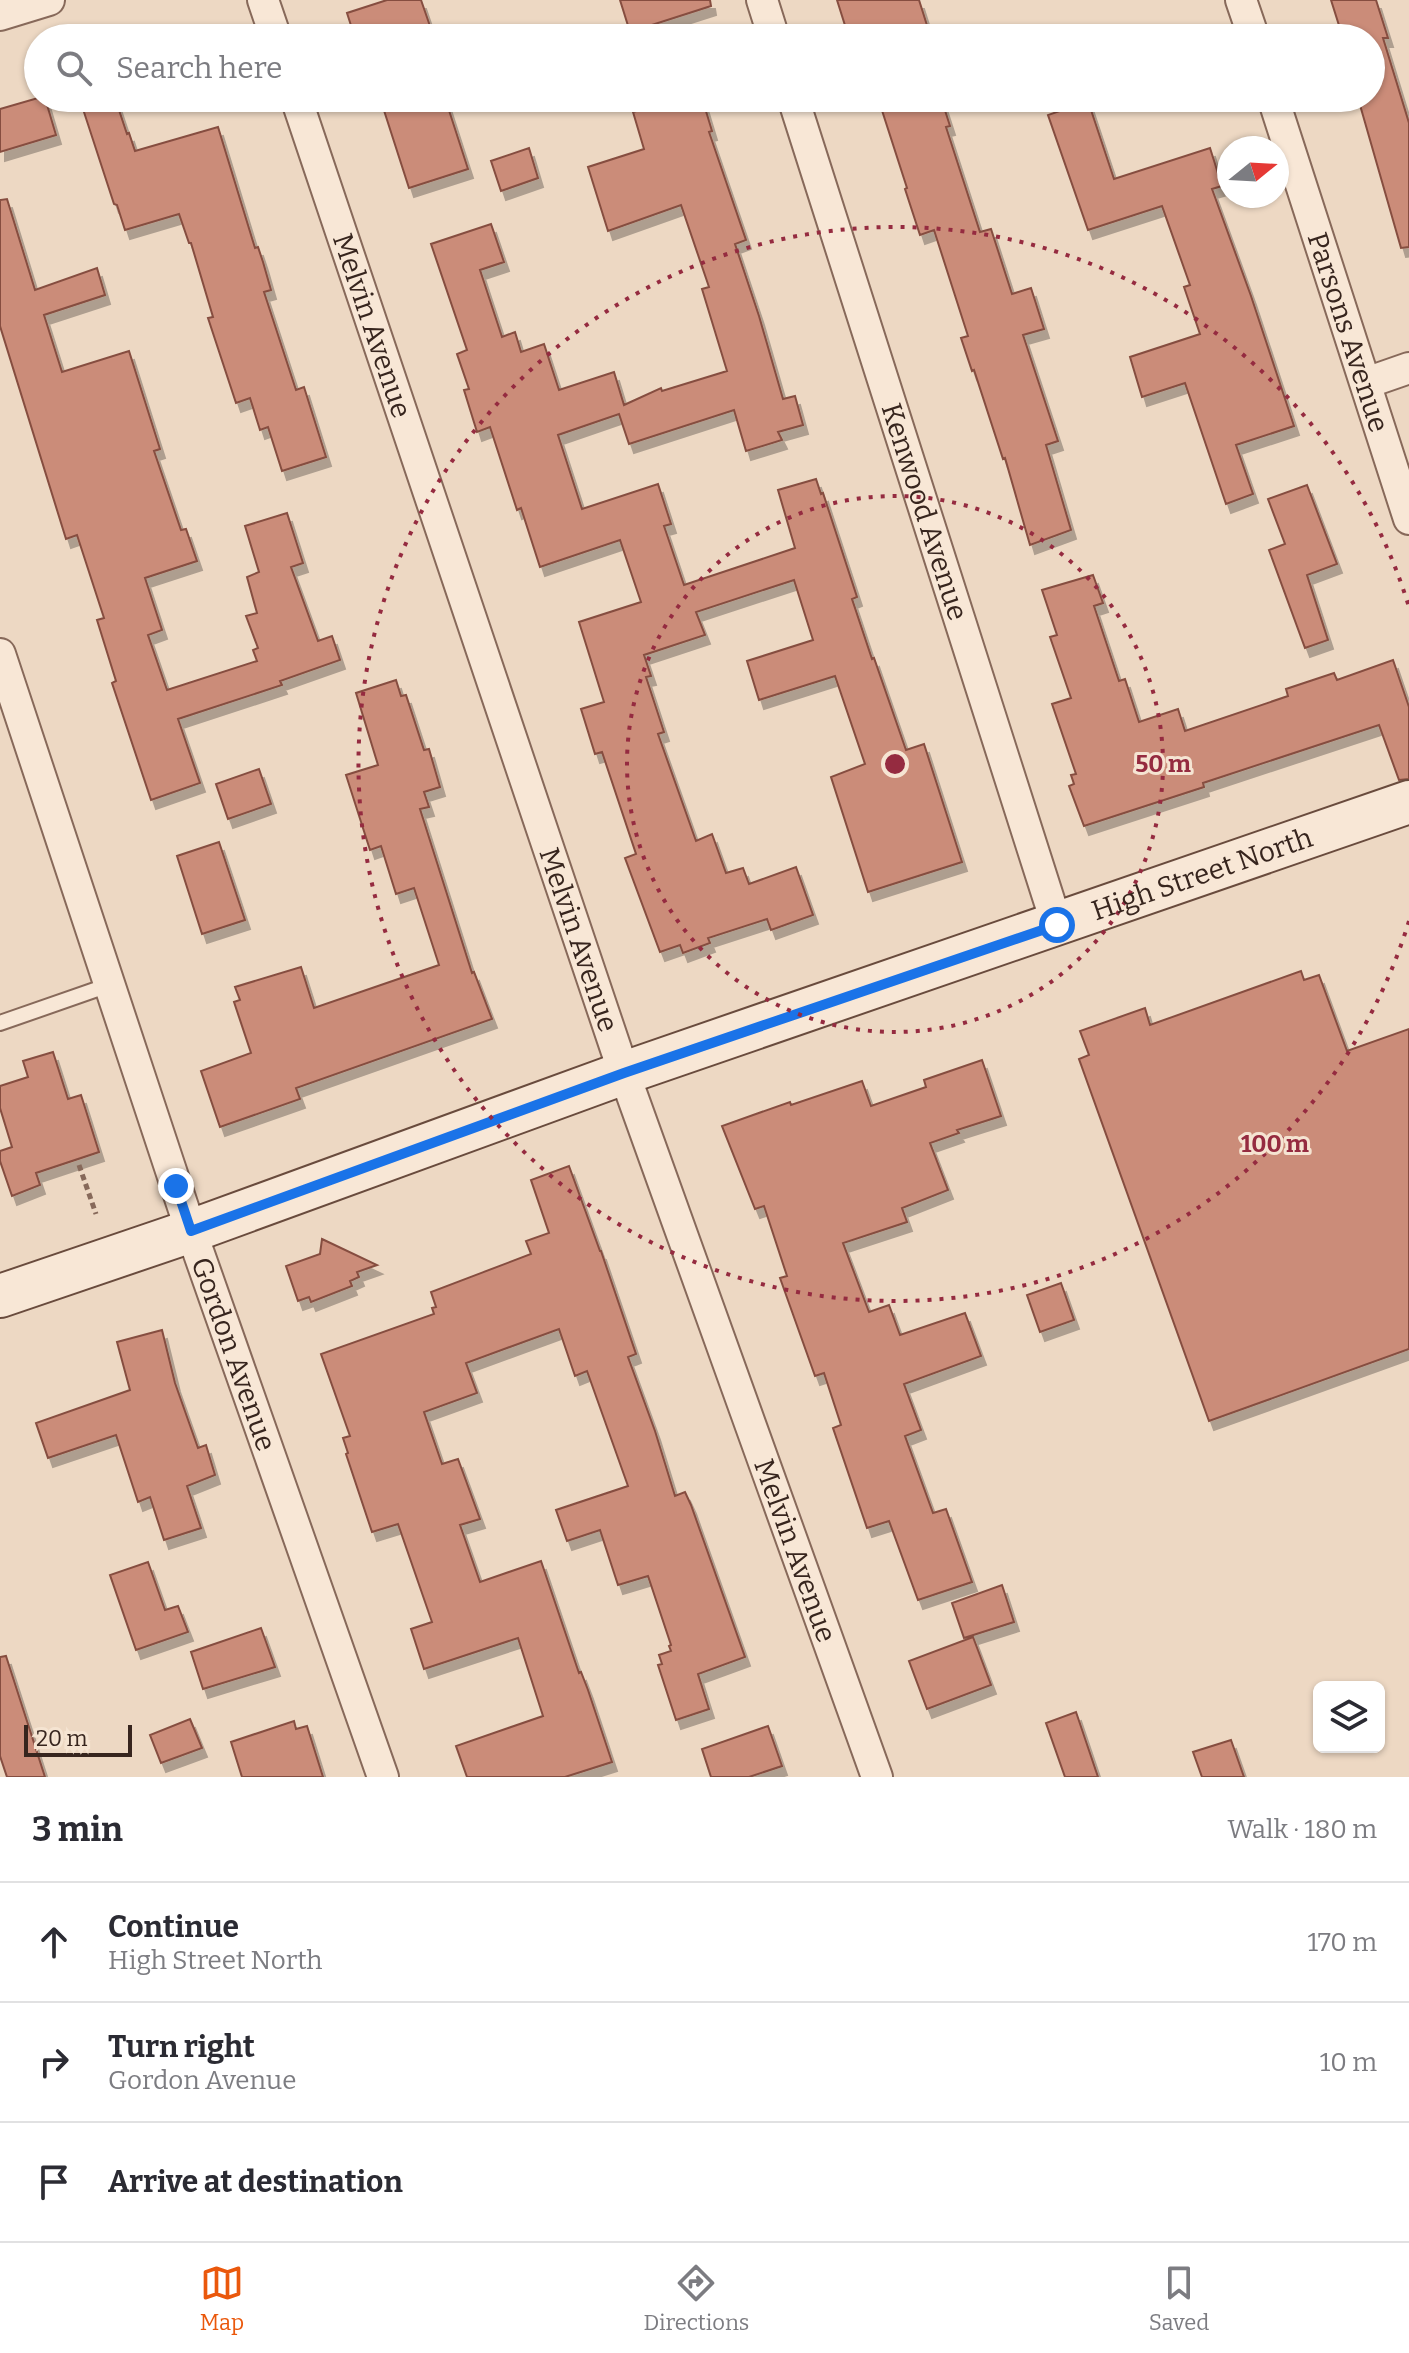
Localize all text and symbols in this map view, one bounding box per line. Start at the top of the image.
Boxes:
search box [24,24,1385,112]
icon: search [52,46,96,90]
text: Search here [116,50,283,86]
north arrow [1217,136,1289,208]
street label: Parsons Avenue [1301,228,1396,436]
street label: Melvin Avenue [326,229,419,422]
street label: Kenwood Avenue [875,399,975,624]
centre of rings [881,750,909,778]
text: 50 m [1135,750,1191,778]
street label: High Street North [1087,820,1317,927]
street label: Melvin Avenue [533,843,625,1036]
route start [1039,907,1075,943]
text: 100 m [1241,1130,1309,1158]
route end [158,1168,194,1204]
street label: Gordon Avenue [185,1253,283,1455]
street label: Melvin Avenue [748,1454,844,1646]
map controls [1313,1681,1385,1753]
button: layers [1313,1681,1385,1753]
scale bar [24,1721,132,1757]
text: 20 m [36,1725,87,1752]
text: 3 min [32,1809,123,1850]
text: Walk · 180 m [1227,1814,1377,1845]
text: Continue [108,1909,239,1945]
icon: ahead [32,1920,76,1964]
text: 170 m [1307,1927,1377,1958]
text: High Street North [108,1945,323,1976]
text: Turn right [108,2029,255,2065]
icon: right [32,2040,76,2084]
text: 10 m [1320,2047,1377,2078]
text: Gordon Avenue [108,2065,296,2096]
icon: arrive [32,2160,76,2204]
text: Arrive at destination [108,2164,403,2200]
tab: Map [200,2261,244,2336]
tab: Directions [644,2261,749,2336]
tab: Saved [1149,2261,1209,2336]

